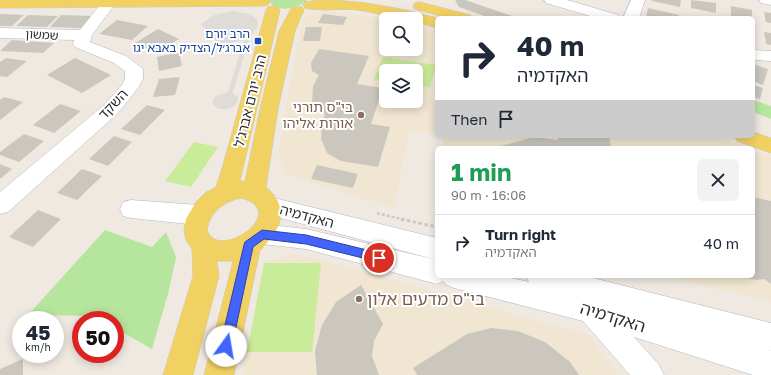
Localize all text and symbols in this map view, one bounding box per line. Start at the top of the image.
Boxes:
map controls [379,12,423,108]
button: search [379,12,423,56]
street label: שמשון [25,26,59,43]
place label: הרב יורם אברג׳ל/הצדיק באבא יגו [133,26,250,55]
text: 40 m [517,29,584,62]
icon: right [451,32,503,84]
marker: הרב יורם אברג׳ל/הצדיק באבא יגו [253,36,263,46]
street label: הרב יורם אברג'ל [230,53,269,149]
button: layers [379,64,423,108]
text: האקדמיה [517,64,588,86]
street label: השקד [94,85,131,122]
place label: בי"ס תורני אורות אליהו [283,98,353,131]
icon: arrive [495,108,517,130]
marker: בי"ס תורני אורות אליהו [356,110,366,120]
text: Then [451,110,487,128]
text: 1 min [451,157,511,186]
button: close [697,159,739,201]
text: 90 m · 16:06 [451,187,526,203]
street label: האקדמיה [278,200,336,231]
text: Turn right [485,225,556,243]
icon: right [451,232,473,254]
text: 40 m [704,234,739,252]
pin [362,241,396,275]
text: האקדמיה [485,244,537,260]
icon: arrive [368,247,390,269]
place label: בי"ס מדעים אלון [367,288,485,309]
marker: בי"ס מדעים אלון [354,294,364,304]
street label: האקדמיה [578,297,648,336]
speed limit sign: 50 [72,311,124,363]
text: 45 [26,320,50,344]
position arrow [205,325,247,367]
text: km/h [25,341,51,353]

